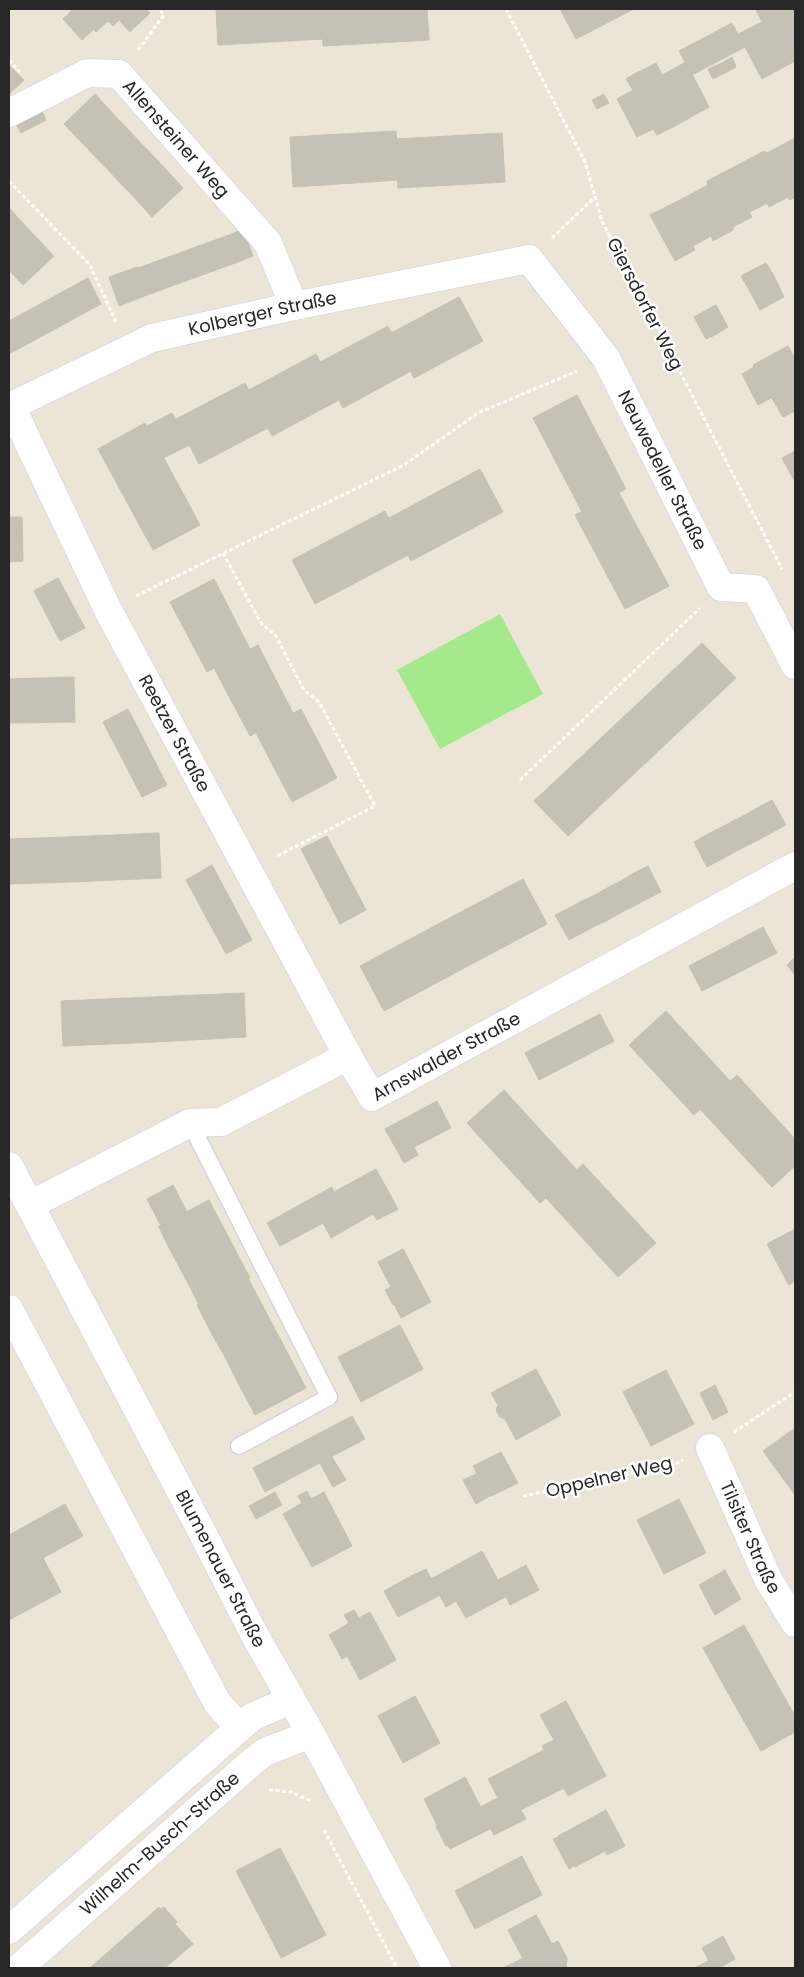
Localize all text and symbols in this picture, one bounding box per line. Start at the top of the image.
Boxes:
street label: Allensteiner Weg [117,74,236,203]
street label: Giersdorfer Weg [601,233,690,374]
street label: Kolberger Straße [186,285,339,341]
street label: Neuwedeller Straße [612,386,713,554]
street label: Reetzer Straße [133,670,217,796]
street label: Arnswalder Straße [367,1005,525,1107]
street label: Oppelner Weg [543,1450,675,1503]
street label: Tilsiter Straße [714,1477,787,1598]
street label: Blumenauer Straße [170,1485,272,1652]
street label: Wilhelm-Busch-Straße [74,1766,245,1921]

